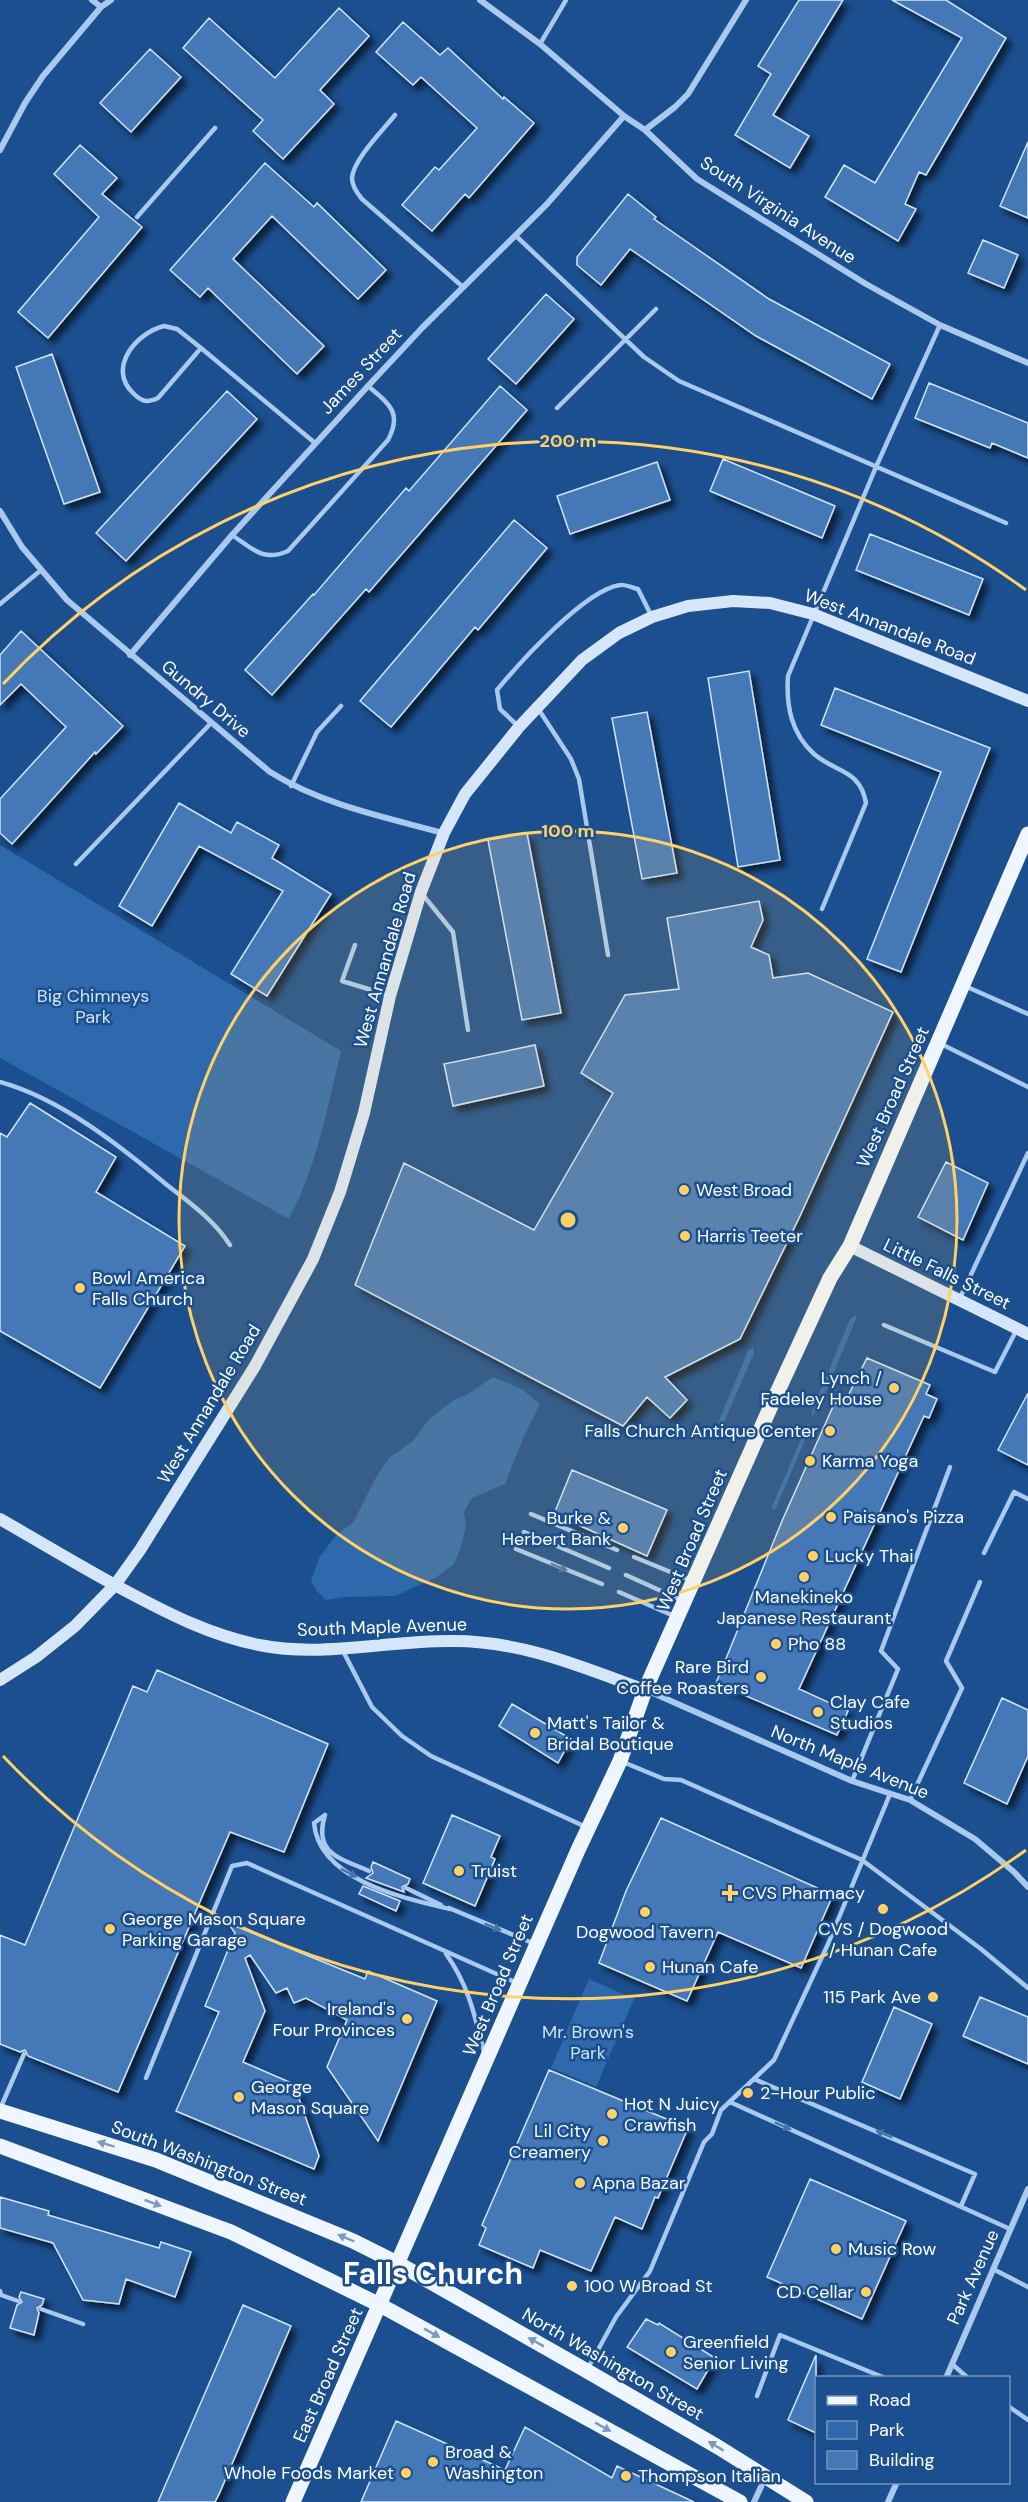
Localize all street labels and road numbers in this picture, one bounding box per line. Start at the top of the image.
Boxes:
street label: South Virginia Avenue [695,151,861,269]
street label: James Street [315,323,407,419]
street label: West Annandale Road [801,583,979,671]
street label: Gundry Drive [156,655,256,743]
street label: West Annandale Road [348,869,422,1051]
street label: West Broad Street [851,1023,935,1171]
street label: Little Falls Street [879,1233,1015,1315]
street label: West Annandale Road [152,1320,266,1488]
street label: West Broad Street [651,1465,733,1615]
street label: South Maple Avenue [297,1612,467,1642]
street label: North Maple Avenue [767,1719,933,1805]
street label: West Broad Street [457,1910,539,2060]
street label: South Washington Street [108,2115,310,2211]
street label: Park Avenue [941,2226,1005,2328]
street label: North Washington Street [518,2302,708,2426]
street label: East Broad Street [288,2304,368,2446]

